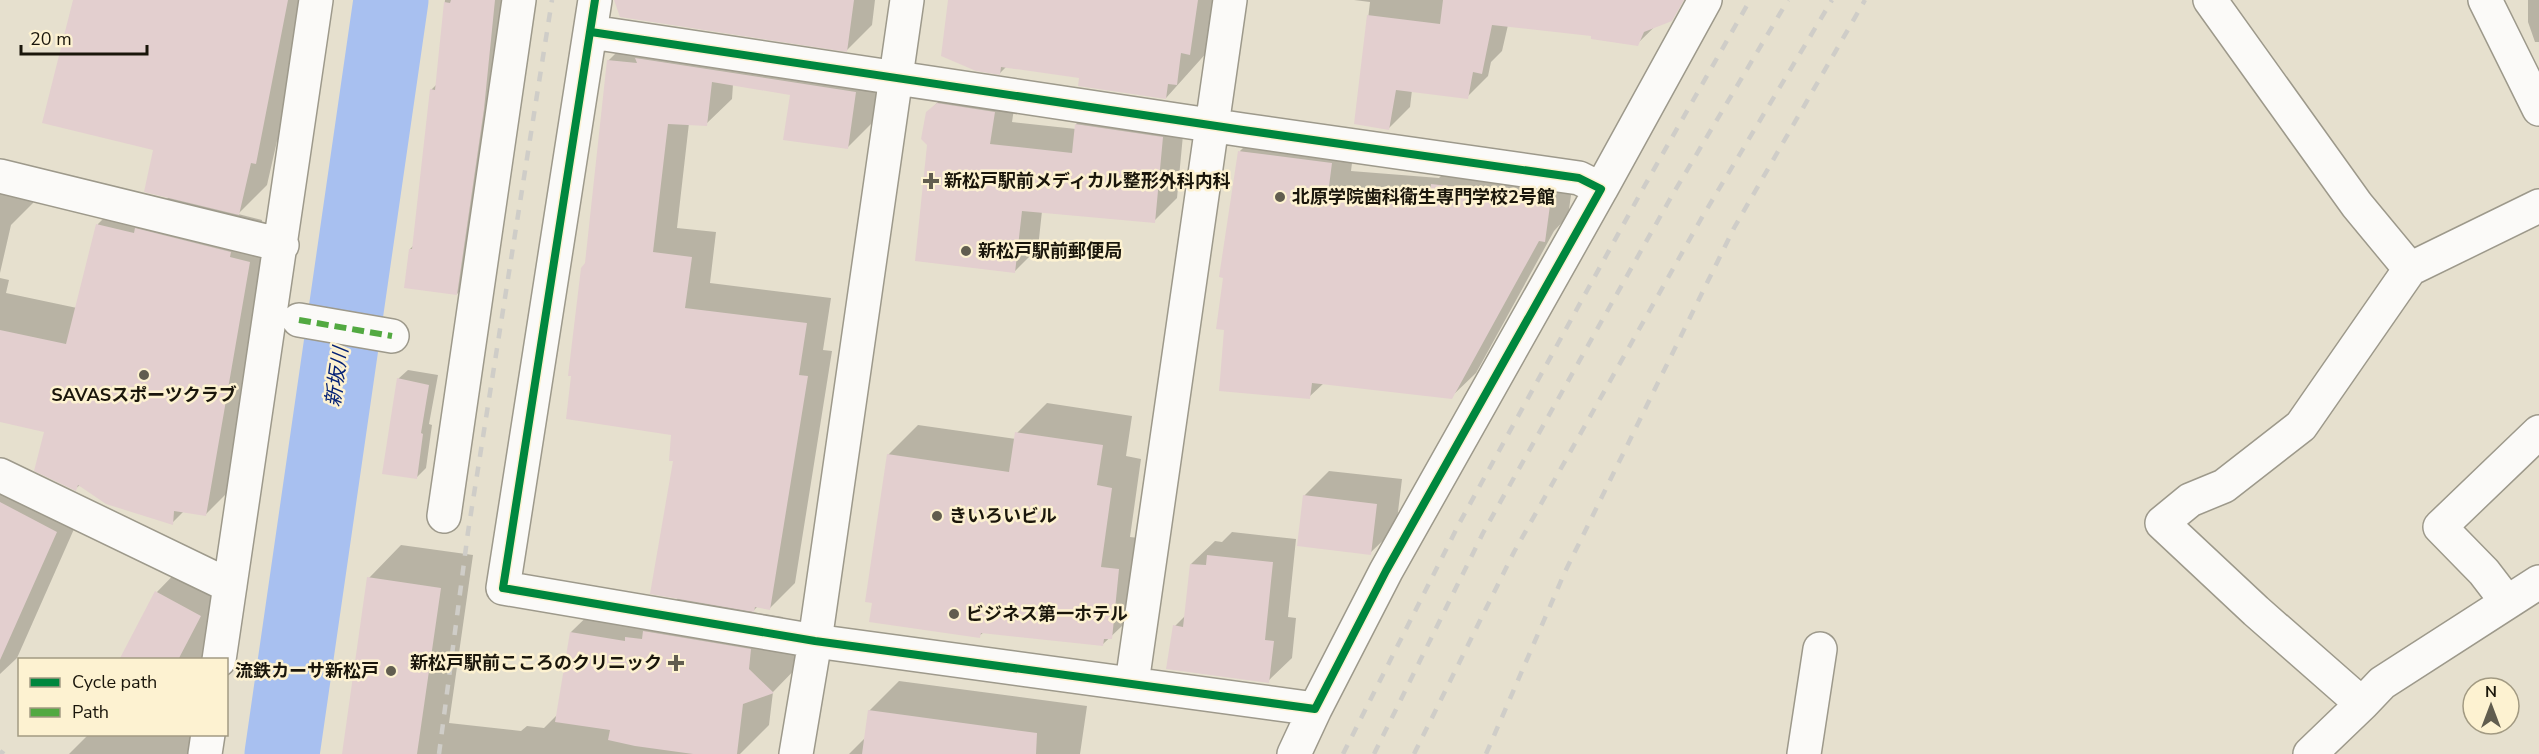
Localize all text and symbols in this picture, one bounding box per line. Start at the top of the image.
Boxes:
scale bar [21,18,147,56]
text: 20 m [30,27,72,51]
place label: 新松戸駅前メディカル整形外科内科 [944,169,1231,193]
marker: 新松戸駅前メディカル整形外科内科 [922,172,940,190]
place label: 北原学院歯科衛生専門学校2号館 [1292,185,1555,209]
marker: 北原学院歯科衛生専門学校2号館 [1273,190,1287,204]
place label: 新松戸駅前郵便局 [978,239,1122,263]
marker: 新松戸駅前郵便局 [959,244,973,258]
water label: 新坂川 [319,343,355,409]
marker: SAVASスポーツクラブ [137,368,151,382]
place label: SAVASスポーツクラブ [51,383,237,407]
place label: きいろいビル [949,504,1057,528]
marker: きいろいビル [930,509,944,523]
place label: ビジネス第一ホテル [966,602,1128,626]
marker: ビジネス第一ホテル [947,607,961,621]
place label: 新松戸駅前こころのクリニック [410,651,662,675]
marker: 新松戸駅前こころのクリニック [667,654,685,672]
legend [18,658,228,736]
place label: 流鉄カーサ新松戸 [235,659,379,683]
marker: 流鉄カーサ新松戸 [384,664,398,678]
text: Cycle path [72,670,157,694]
north arrow [2461,676,2521,736]
text: N [2485,681,2497,703]
text: Path [72,700,109,724]

